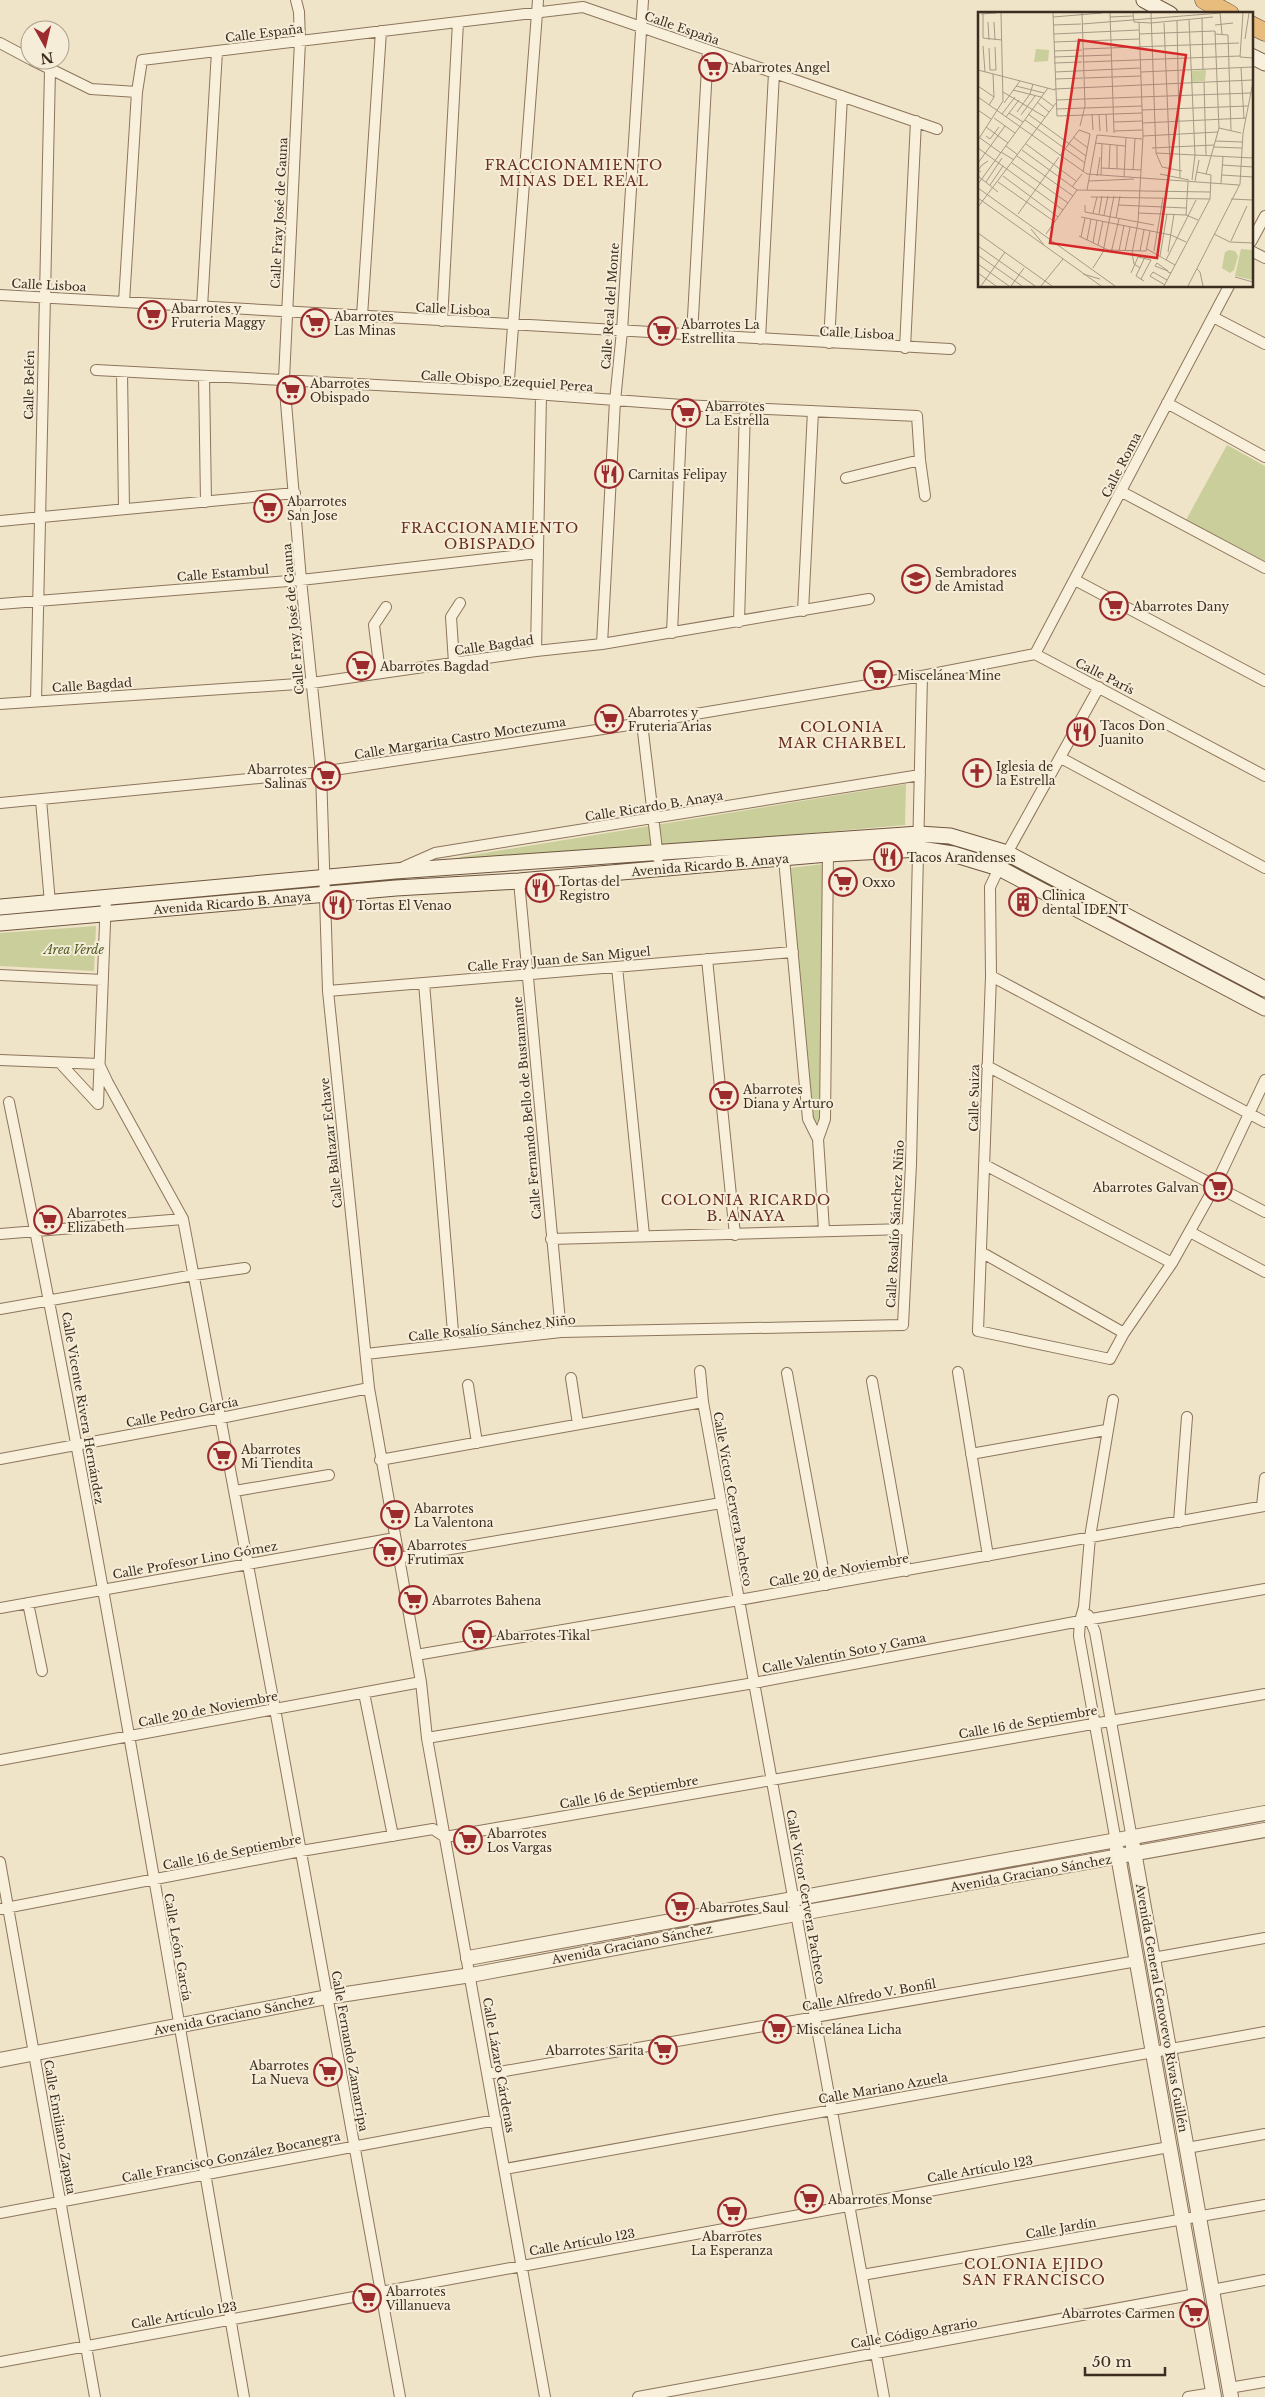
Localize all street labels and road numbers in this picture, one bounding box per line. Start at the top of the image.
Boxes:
street label: Calle España [643,8,722,48]
street label: Calle España [224,21,304,45]
street label: Calle Fray José de Gauna [268,137,290,289]
street label: Calle Real del Monte [598,242,622,370]
street label: Calle Lisboa [11,276,87,294]
street label: Calle Lisboa [415,300,491,318]
street label: Calle Lisboa [819,324,895,342]
street label: Calle Belén [21,350,37,420]
street label: Calle Obispo Ezequiel Perea [420,367,594,395]
street label: Calle Roma [1098,430,1144,500]
street label: Calle Fray José de Gauna [279,542,307,695]
street label: Calle Estambul [176,561,270,584]
street label: Calle Bagdad [453,632,535,658]
street label: Calle París [1073,655,1137,697]
street label: Calle Bagdad [51,675,133,695]
street label: Calle Margarita Castro Moctezuma [353,714,567,762]
street label: Calle Ricardo B. Anaya [584,788,724,824]
street label: Avenida Ricardo B. Anaya [630,851,790,879]
street label: Avenida Ricardo B. Anaya [152,889,312,917]
street label: Calle Fray Juan de San Miguel [467,944,651,974]
street label: Calle Fernando Bello de Bustamante [510,996,544,1220]
street label: Calle Suiza [966,1064,982,1132]
street label: Calle Baltazar Echave [317,1077,345,1209]
street label: Calle Rosalío Sánchez Niño [883,1139,907,1308]
street label: Calle Vicente Rivera Hernández [59,1311,107,1506]
street label: Calle Rosalío Sánchez Niño [408,1312,577,1344]
street label: Calle Pedro García [125,1394,240,1430]
street label: Calle Víctor Cervera Pacheco [710,1410,756,1588]
street label: Calle Profesor Lino Gómez [111,1538,279,1582]
street label: Calle 20 de Noviembre [768,1550,910,1590]
street label: Calle Valentín Soto y Gama [761,1630,928,1676]
street label: Calle 20 de Noviembre [137,1688,279,1730]
street label: Calle 16 de Septiembre [957,1702,1099,1742]
street label: Calle 16 de Septiembre [558,1772,700,1812]
street label: Calle Víctor Cervera Pacheco [783,1808,829,1986]
street label: Calle 16 de Septiembre [161,1831,303,1873]
street label: Avenida Graciano Sánchez [948,1851,1113,1895]
street label: Avenida General Genovevo Rivas Guillén [1133,1882,1191,2133]
street label: Calle León García [161,1892,195,2003]
street label: Avenida Graciano Sánchez [549,1921,714,1967]
street label: Calle Fernando Zamarripa [328,1969,372,2133]
street label: Calle Alfredo V. Bonfil [801,1976,937,2014]
street label: Avenida Graciano Sánchez [151,1992,316,2038]
street label: Calle Lázaro Cárdenas [480,1996,518,2134]
street label: Calle Emiliano Zapata [41,2059,79,2196]
street label: Calle Mariano Azuela [817,2069,949,2107]
street label: Calle Francisco González Bocanegra [120,2128,342,2186]
street label: Calle Artículo 123 [926,2152,1034,2186]
street label: Calle Jardín [1025,2214,1097,2242]
street label: Calle Artículo 123 [528,2225,636,2259]
street label: Calle Artículo 123 [130,2298,238,2332]
street label: Calle Código Agrario [849,2314,979,2352]

